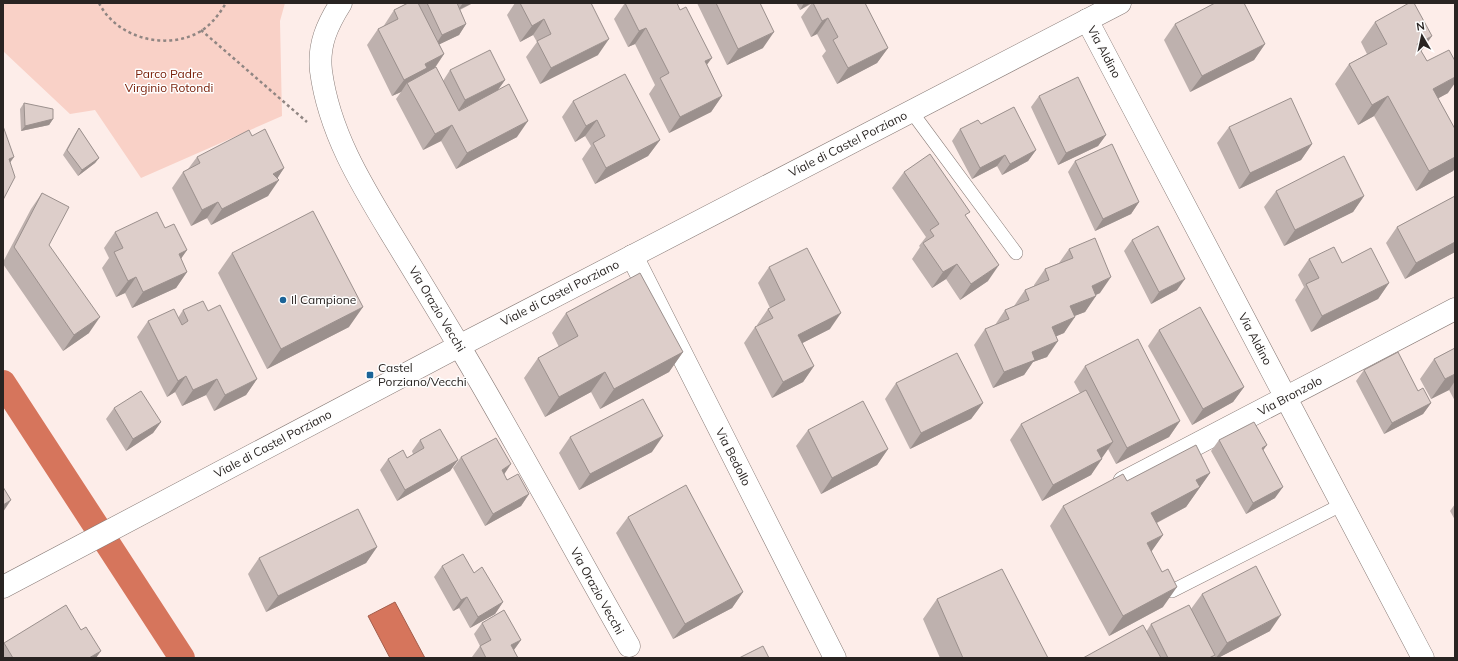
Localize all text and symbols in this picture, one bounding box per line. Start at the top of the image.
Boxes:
north arrow [1402,16,1442,56]
text: N [1415,19,1426,34]
street label: Via Aldino [1084,23,1125,81]
park label: Parco Padre Virginio Rotondi [125,66,213,95]
street label: Viale di Castel Porziano [786,107,910,180]
street label: Viale di Castel Porziano [498,256,622,329]
street label: Via Orazio Vecchi [406,263,469,354]
place label: Il Campione [291,292,356,307]
marker: Il Campione [278,295,288,305]
street label: Via Aldino [1235,310,1276,368]
place label: Castel Porziano/Vecchi [378,360,467,389]
marker: Castel Porziano/Vecchi [365,370,375,380]
street label: Via Bronzolo [1255,372,1325,419]
street label: Viale di Castel Porziano [211,406,334,481]
street label: Via Bedollo [712,425,754,488]
street label: Via Orazio Vecchi [567,545,628,637]

